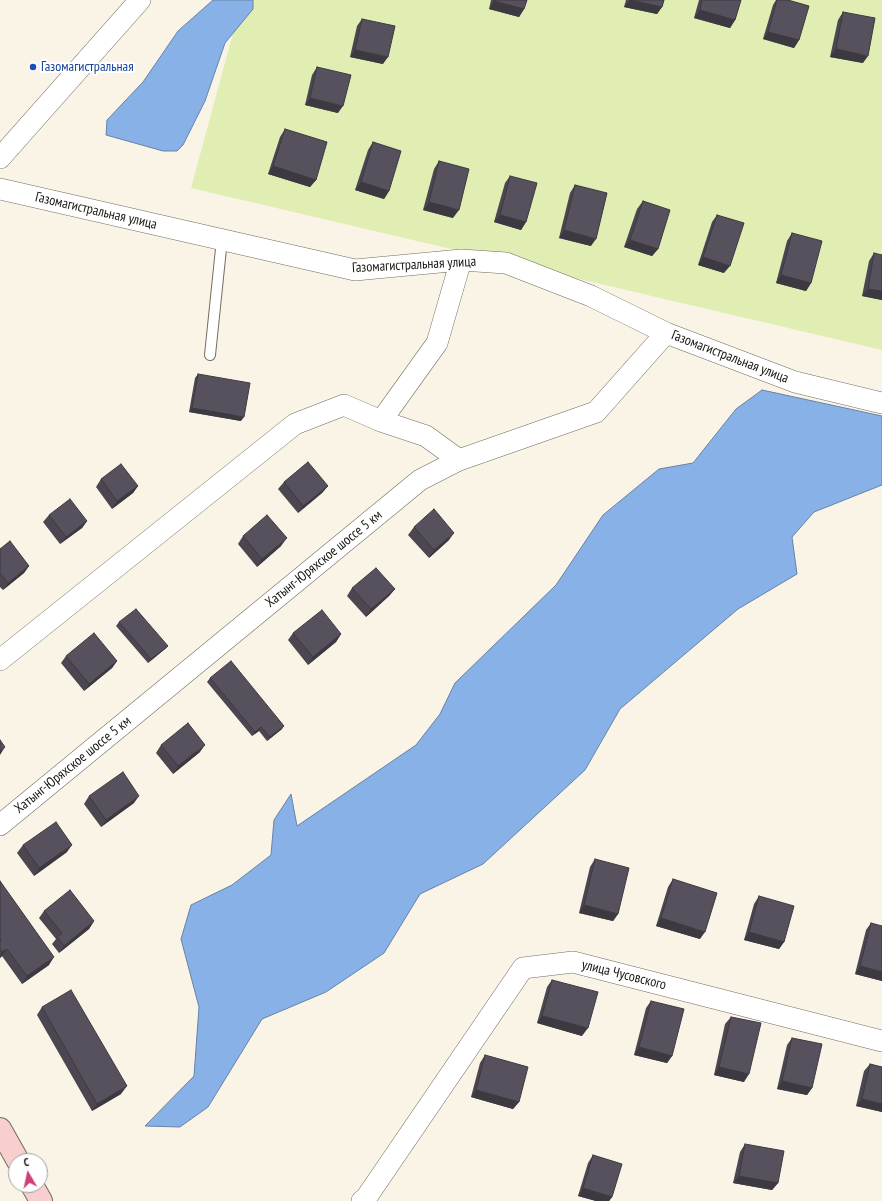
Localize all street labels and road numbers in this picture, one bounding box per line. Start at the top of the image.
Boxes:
street label: Газомагистральная улица [34,189,158,233]
street label: Газомагистральная улица [352,253,476,277]
street label: Газомагистральная улица [669,327,791,387]
street label: Хатынг-Юряхское шоссе 5 км [262,507,386,611]
street label: Хатынг-Юряхское шоссе 5 км [11,713,135,817]
street label: улица Чусовского [580,956,668,994]

